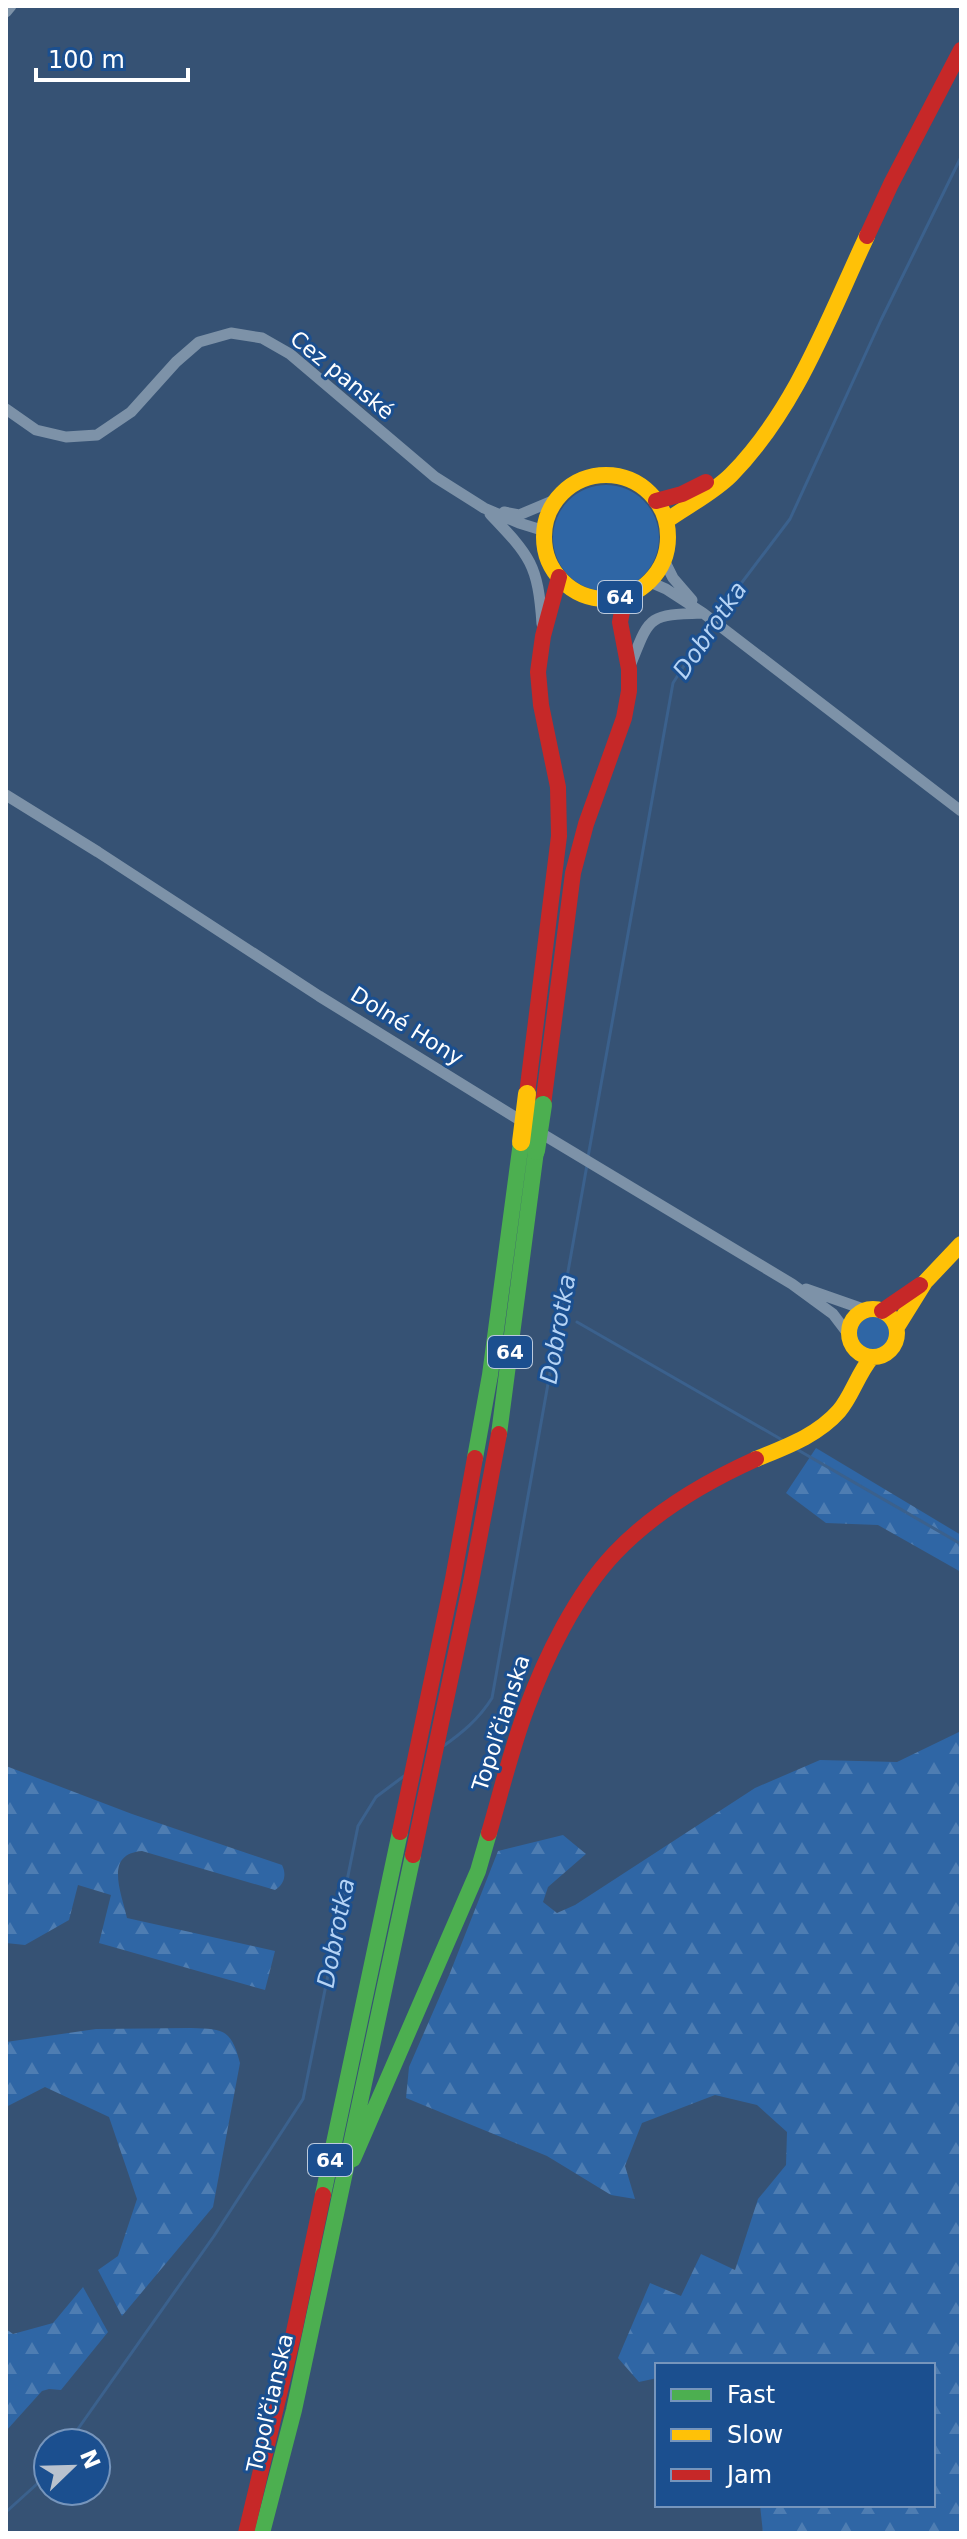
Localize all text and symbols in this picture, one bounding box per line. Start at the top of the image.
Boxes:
scale bar [36,32,188,82]
text: 100 m [48,46,125,74]
street label: Cez panské [285,326,399,424]
water label: Dobrotka [667,576,753,684]
road number: 64 [598,581,642,613]
street label: Dolné Hony [346,981,468,1071]
water label: Dobrotka [535,1272,581,1386]
road number: 64 [488,1336,532,1368]
street label: Topoľčianska [467,1652,535,1795]
water label: Dobrotka [312,1876,360,1990]
road number: 64 [308,2144,352,2176]
street label: Topoľčianska [242,2331,298,2476]
legend [655,2363,935,2507]
text: Fast [727,2381,775,2409]
text: Slow [727,2421,783,2449]
north arrow [32,2427,112,2507]
text: N [75,2446,105,2473]
text: Jam [725,2461,772,2489]

